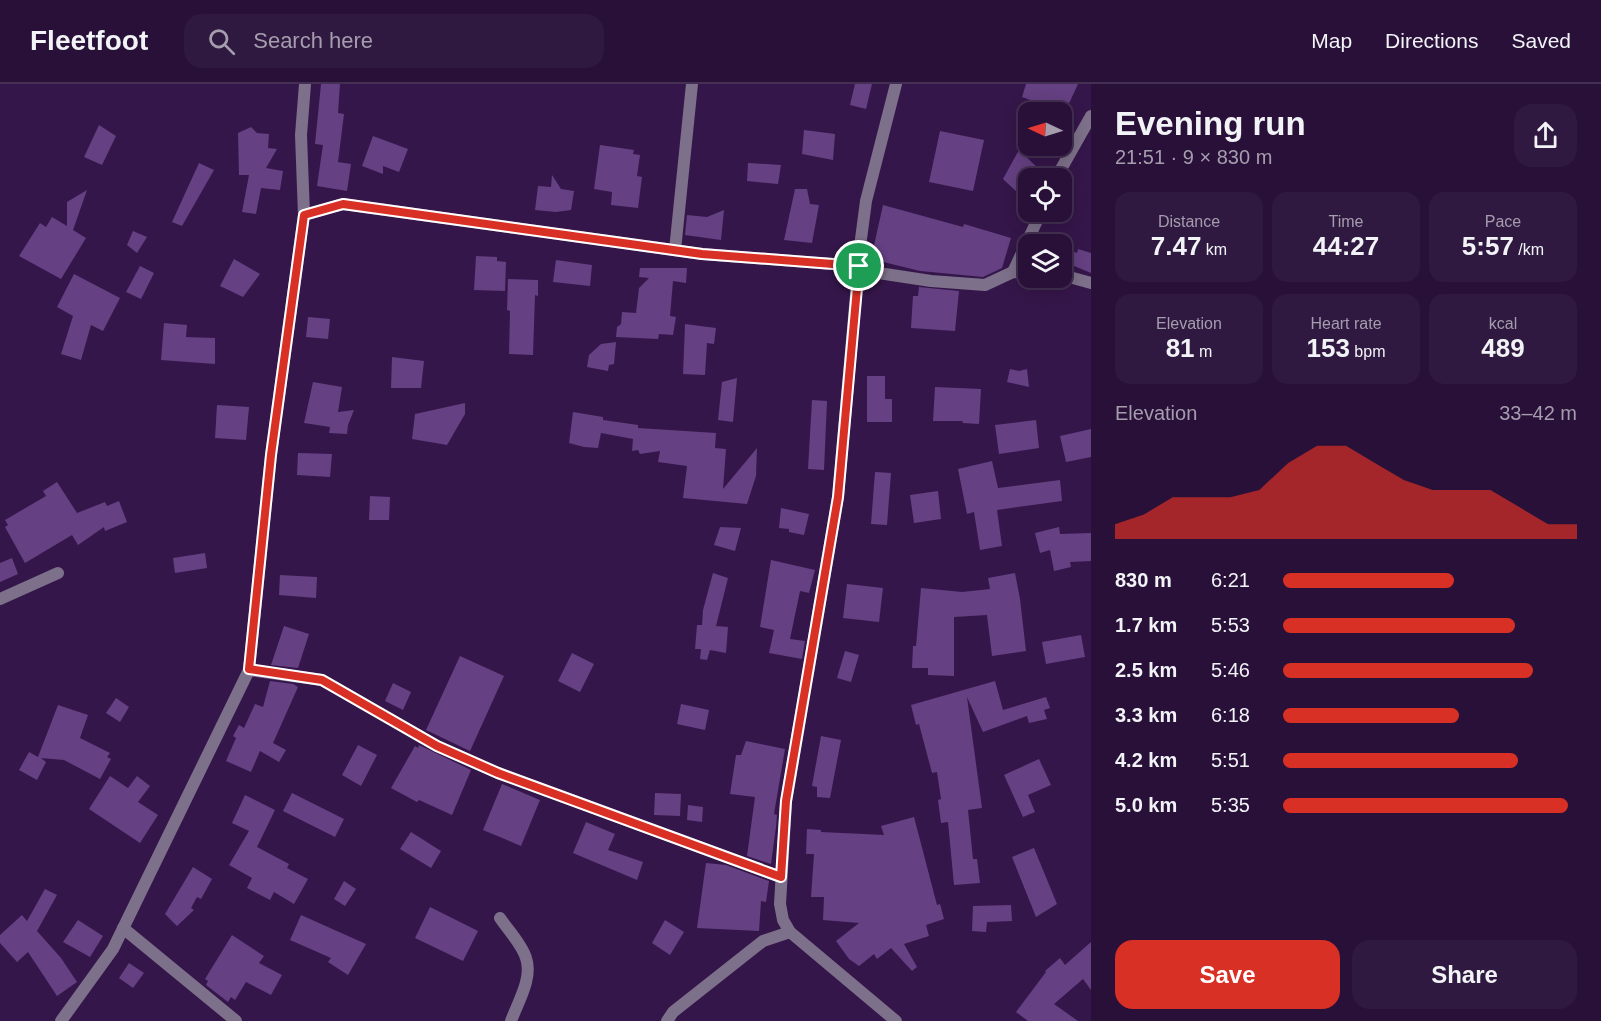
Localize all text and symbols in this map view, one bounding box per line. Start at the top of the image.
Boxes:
search box [184,14,604,68]
text: Fleetfoot [30,25,148,56]
icon: search [205,25,238,58]
text: Search here [253,28,373,53]
text: Map [1311,29,1352,52]
text: Directions [1385,29,1478,52]
text: Saved [1511,29,1571,52]
north arrow [1018,102,1072,156]
map controls [1018,102,1072,288]
button: share [1514,104,1577,167]
text: Evening run [1115,105,1306,142]
text: 21:51 · 9 × 830 m [1115,146,1272,168]
button: locate [1018,168,1072,222]
text: Distance [1158,213,1220,230]
text: Time [1329,213,1363,230]
text: Pace [1485,213,1521,230]
text: 7.47 [1151,231,1201,261]
text: 44:27 [1313,231,1379,261]
text: 5:57 [1462,231,1514,261]
button: layers [1018,234,1072,288]
pin [833,240,884,291]
text: km [1201,241,1227,258]
text: /km [1514,241,1544,258]
icon: arrive [842,249,875,282]
text: Elevation [1156,315,1222,332]
text: Heart rate [1310,315,1382,332]
text: kcal [1489,315,1517,332]
text: 81 [1166,333,1195,363]
text: 153 [1307,333,1350,363]
text: 489 [1481,333,1525,363]
text: m [1195,343,1212,360]
text: bpm [1350,343,1385,360]
text: Elevation [1115,402,1197,424]
text: 33–42 m [1499,402,1577,424]
text: 830 m [1115,569,1172,591]
text: 6:21 [1211,569,1250,591]
text: 1.7 km [1115,614,1177,636]
text: 5:53 [1211,614,1250,636]
text: 2.5 km [1115,659,1177,681]
text: 5:46 [1211,659,1250,681]
text: 3.3 km [1115,704,1177,726]
text: 6:18 [1211,704,1250,726]
text: 4.2 km [1115,749,1177,771]
text: 5:51 [1211,749,1250,771]
text: 5.0 km [1115,794,1177,816]
text: 5:35 [1211,794,1250,816]
button: Save [1115,940,1340,1009]
button: Share [1352,940,1577,1009]

